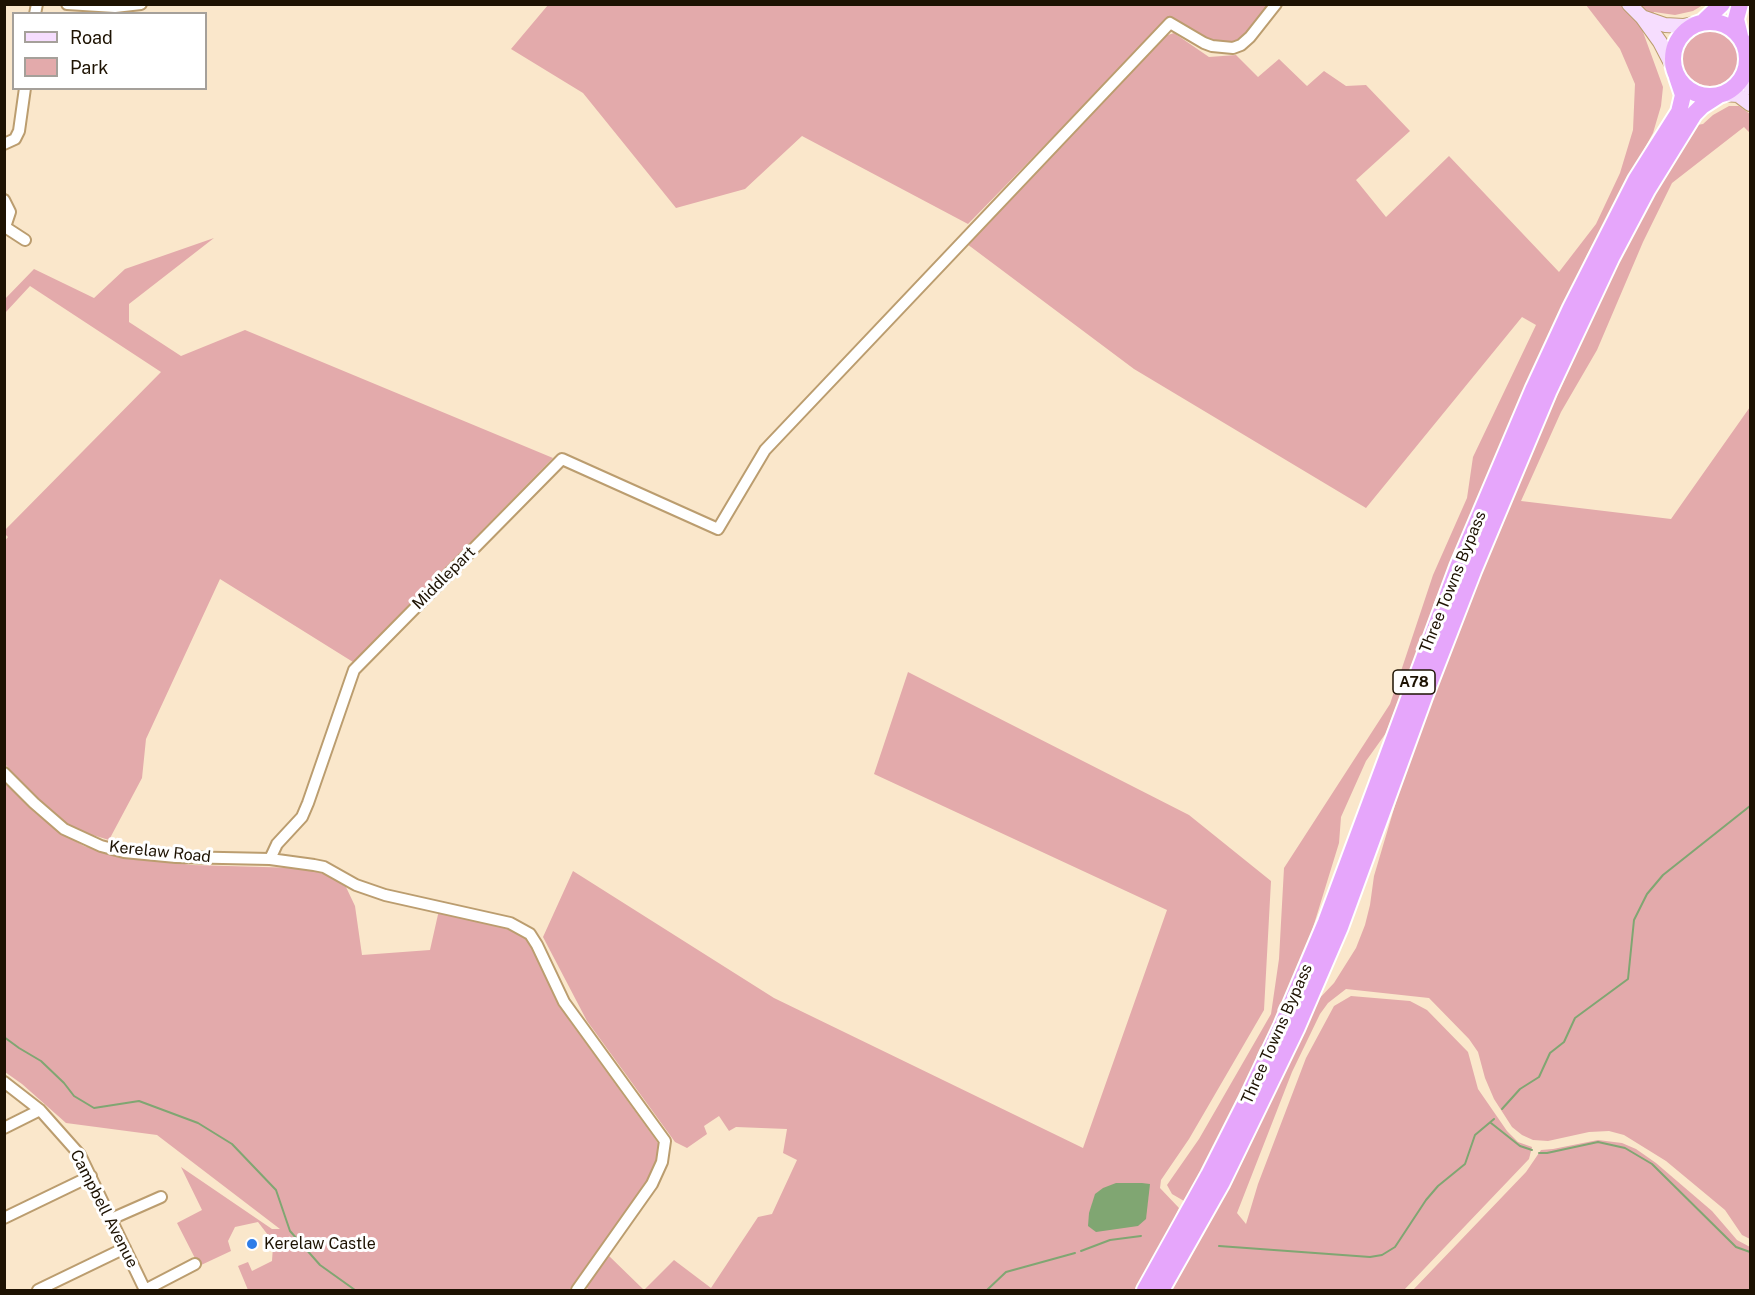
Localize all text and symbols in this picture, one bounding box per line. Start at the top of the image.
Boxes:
legend [12,12,207,90]
text: Road [70,27,113,48]
text: Park [70,57,108,78]
street label: Three Towns Bypass [1416,508,1490,656]
street label: Middlepart [408,542,480,614]
road number: A78 [1393,670,1435,694]
street label: Kerelaw Road [108,837,212,867]
street label: Three Towns Bypass [1237,961,1317,1107]
street label: Campbell Avenue [66,1147,142,1271]
place label: Kerelaw Castle [264,1234,376,1254]
marker: Kerelaw Castle [245,1237,259,1251]

